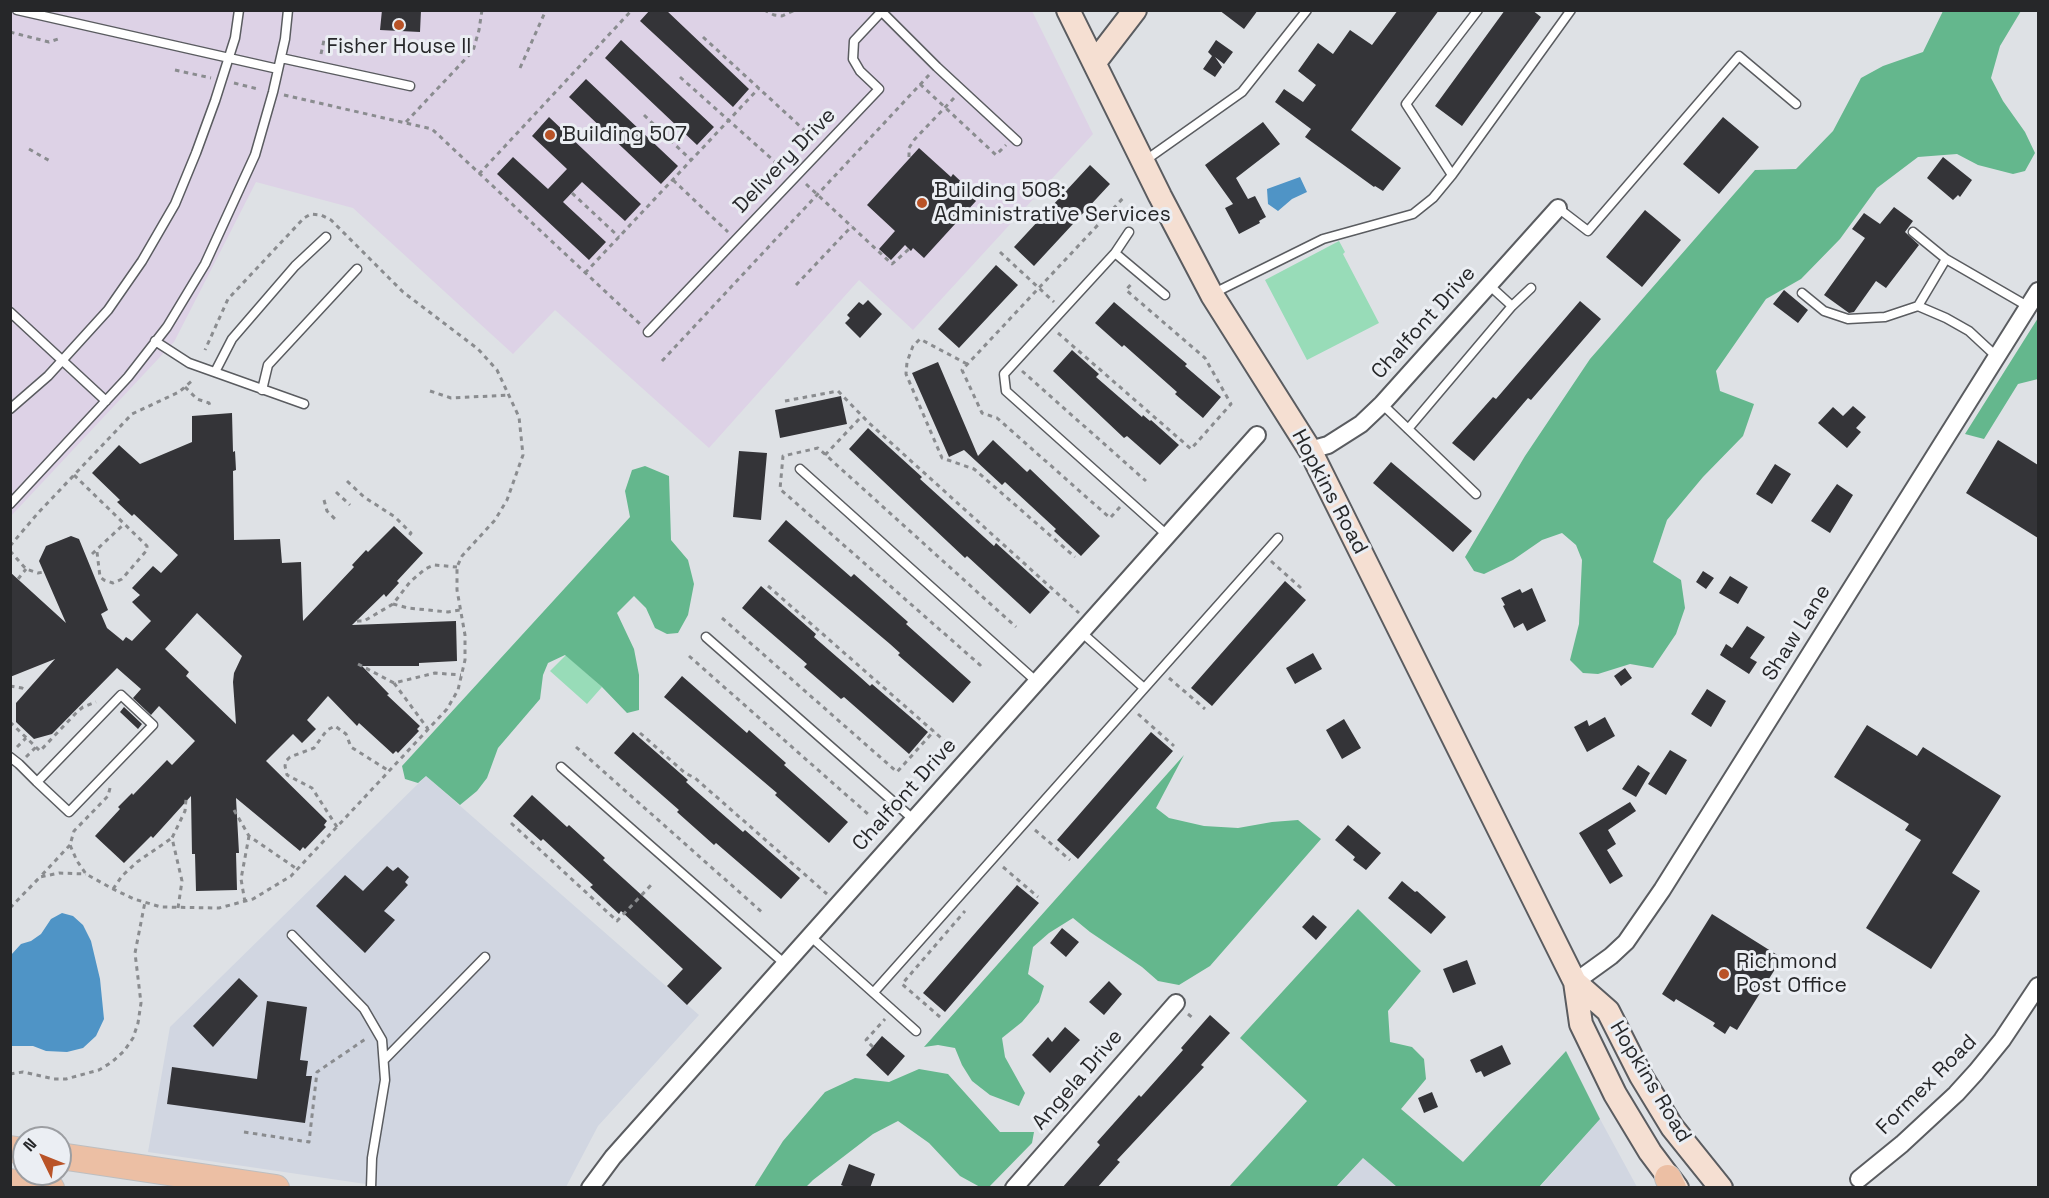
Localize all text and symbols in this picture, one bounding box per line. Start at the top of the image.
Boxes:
marker: Fisher House II [392,18,406,32]
place label: Fisher House II [327,34,471,60]
street label: Delivery Drive [729,103,841,219]
place label: Building 507 [562,122,687,148]
marker: Building 507 [543,128,557,142]
place label: Building 508: Administrative Services [934,178,1171,228]
marker: Building 508: Administrative Services [915,196,929,210]
street label: Chalfont Drive [1367,261,1481,385]
street label: Hopkins Road [1286,425,1372,559]
street label: Shaw Lane [1758,580,1836,686]
street label: Chalfont Drive [848,733,962,857]
place label: Richmond Post Office [1736,949,1847,999]
marker: Richmond Post Office [1717,967,1731,981]
street label: Hopkins Road [1604,1017,1696,1147]
street label: Angela Drive [1028,1025,1128,1135]
street label: Formex Road [1872,1030,1982,1140]
north arrow [12,1126,72,1186]
text: N [19,1134,41,1156]

